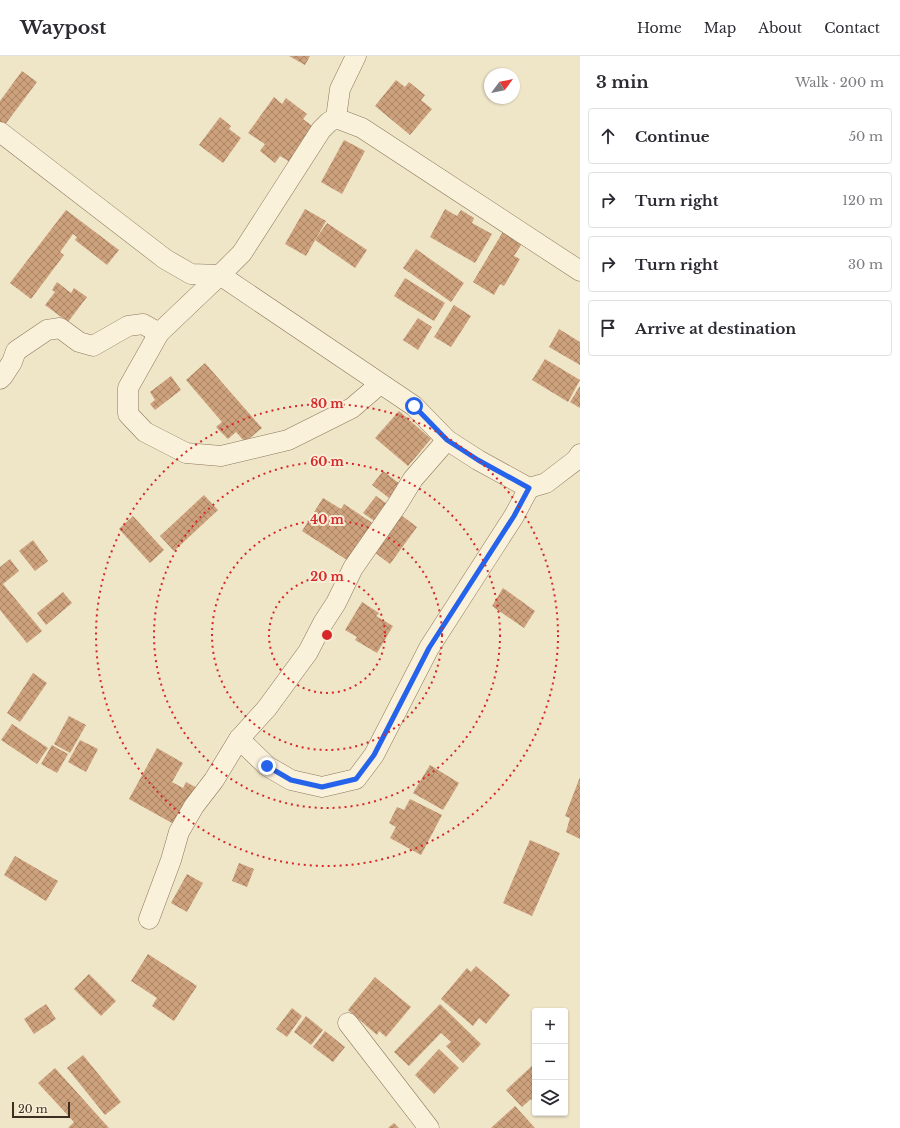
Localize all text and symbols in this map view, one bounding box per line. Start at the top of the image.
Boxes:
text: Waypost [20,16,106,39]
text: Home [637,19,682,37]
text: Map [704,19,736,37]
text: About [758,19,802,37]
text: Contact [824,19,880,37]
north arrow [484,68,520,104]
text: 3 min [596,72,649,93]
text: Walk · 200 m [795,74,884,91]
icon: ahead [597,125,619,147]
text: Continue [635,127,710,146]
text: 50 m [849,128,883,145]
icon: right [597,189,619,211]
text: Turn right [635,191,718,210]
text: 120 m [842,192,883,209]
icon: right [597,253,619,275]
text: Turn right [635,255,718,274]
text: 30 m [848,256,883,273]
icon: arrive [597,317,619,339]
text: Arrive at destination [635,319,796,338]
text: 80 m [310,396,344,411]
route start [405,397,423,415]
text: 60 m [310,454,345,469]
text: 40 m [310,512,344,527]
text: 20 m [310,569,344,584]
centre of rings [320,628,334,642]
route end [258,757,276,775]
map controls [532,1008,568,1116]
button: + [532,1008,568,1044]
button: − [532,1044,568,1080]
button: layers [532,1080,568,1116]
scale bar [12,1100,70,1119]
text: 20 m [18,1102,48,1116]

